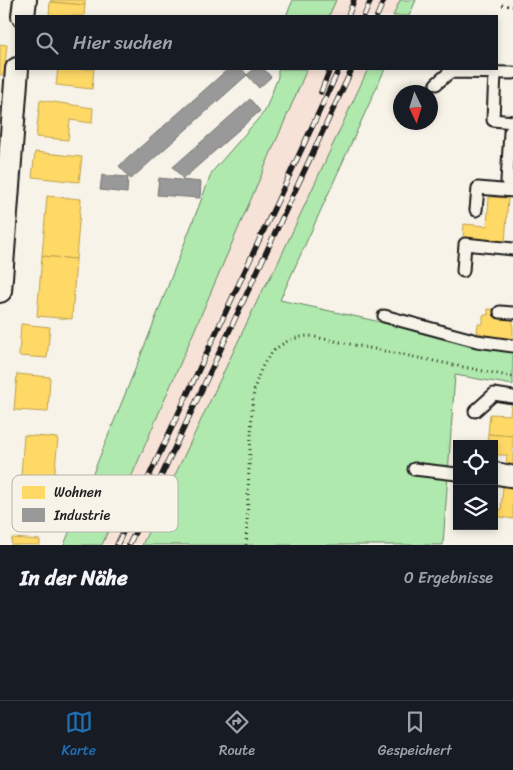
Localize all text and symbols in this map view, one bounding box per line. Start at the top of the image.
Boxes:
search box [15,15,498,70]
text: Hier suchen [73,26,173,59]
icon: search [33,29,61,57]
north arrow [393,85,438,130]
map controls [453,440,498,530]
button: locate [453,440,498,485]
legend [12,475,178,532]
text: Wohnen [54,480,102,505]
button: layers [453,485,498,530]
text: Industrie [53,503,110,528]
text: In der Nähe [20,559,128,597]
text: 0 Ergebnisse [404,563,493,592]
tab: Karte [61,708,96,763]
tab: Route [219,708,255,763]
tab: Gespeichert [378,708,452,763]

